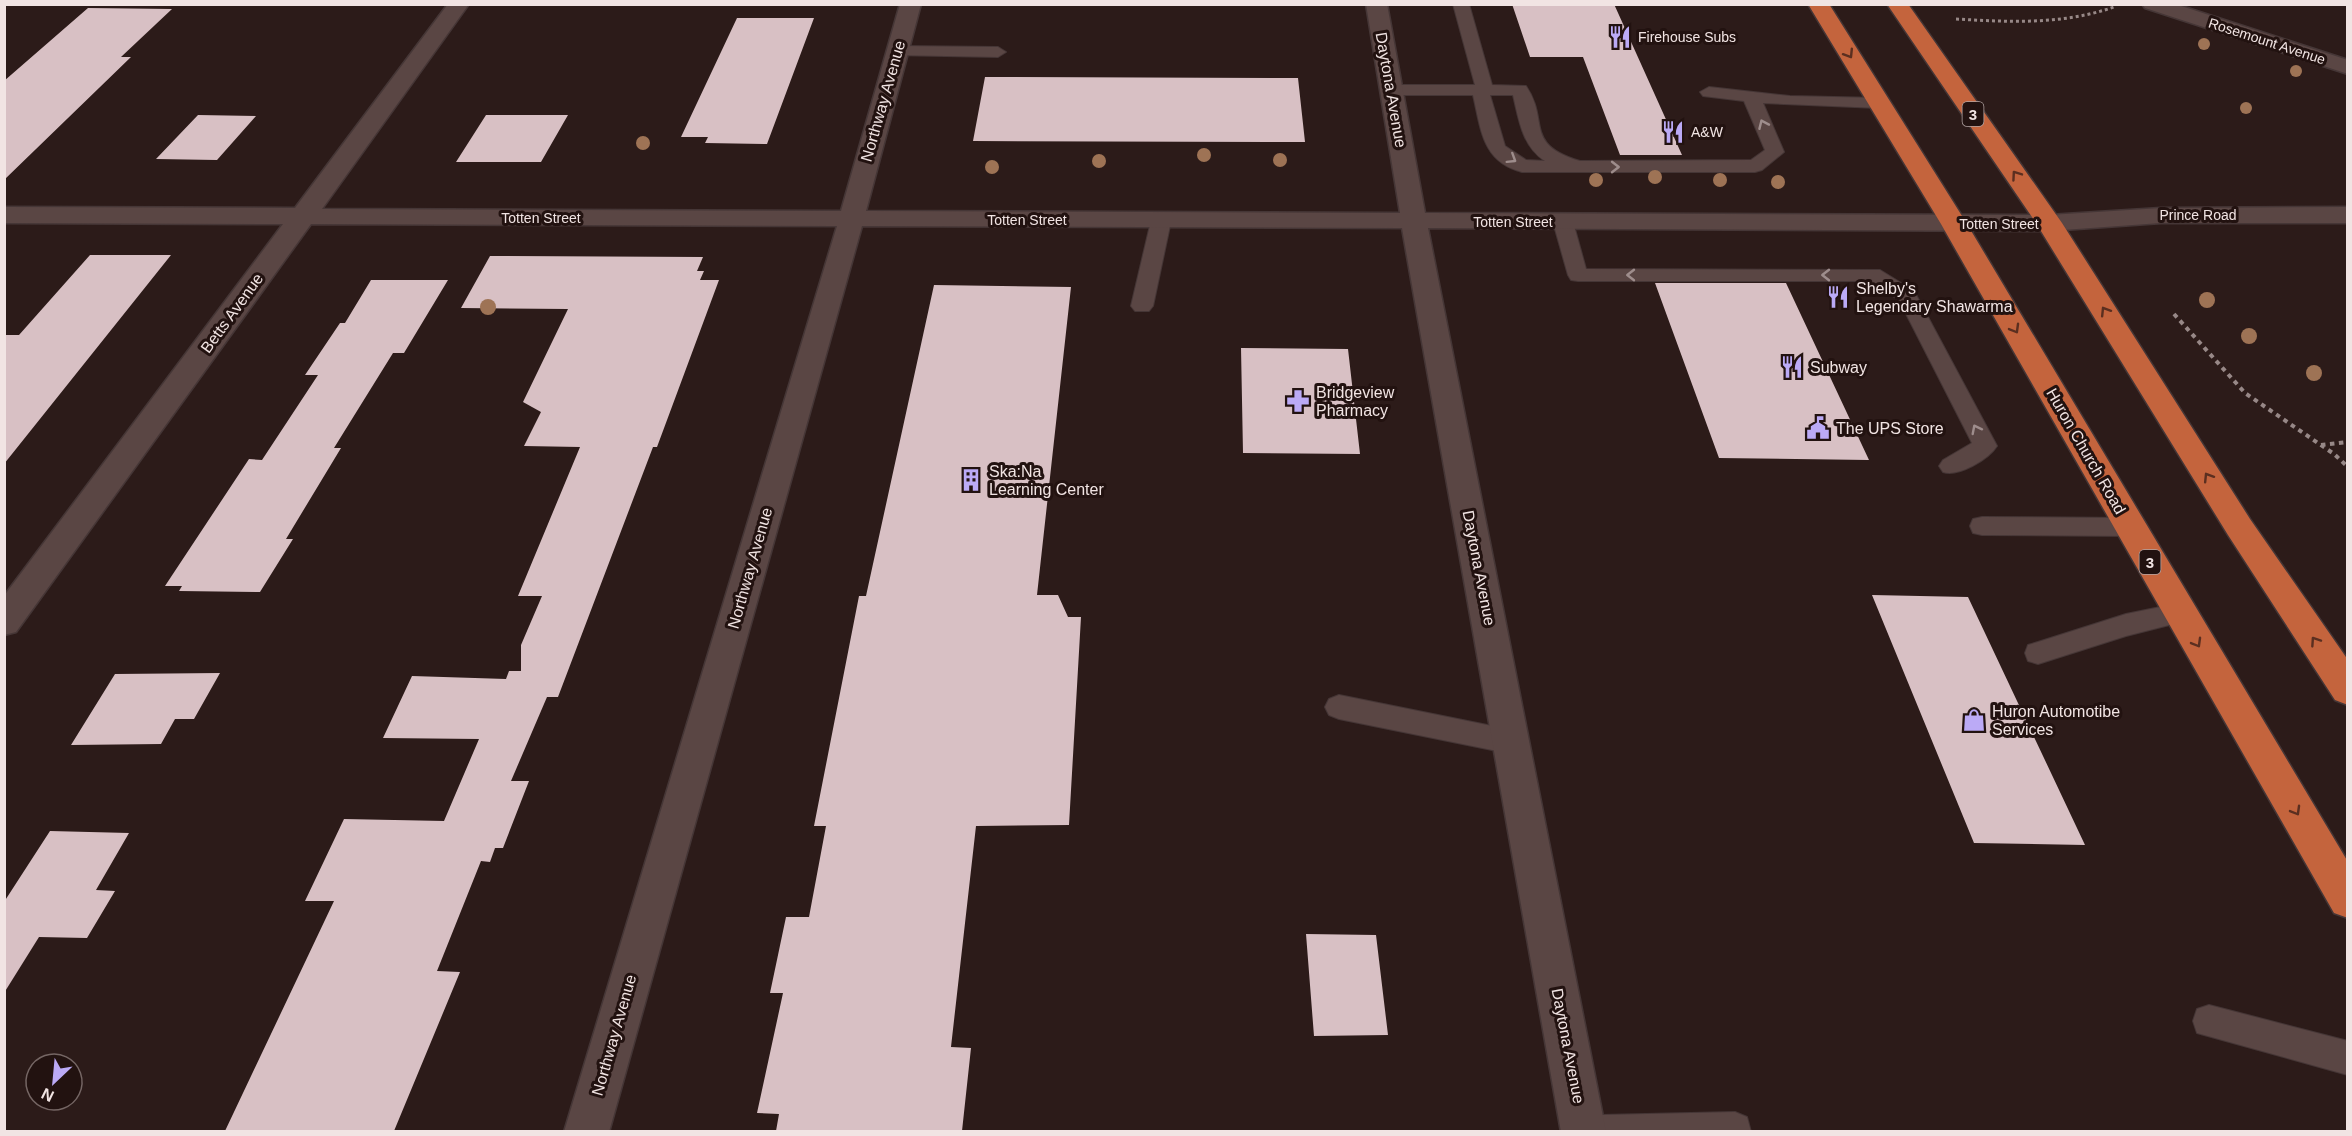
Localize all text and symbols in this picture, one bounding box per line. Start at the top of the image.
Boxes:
street label: Rosemount Avenue [2207,15,2328,68]
restaurant icon: Firehouse Subs [1607,24,1633,50]
place label: Firehouse Subs [1638,29,1736,45]
street label: Daytona Avenue [1372,31,1410,149]
street label: Northway Avenue [858,38,908,163]
one-way arrow [1841,48,1853,58]
road number: 3 [1962,102,1984,126]
restaurant icon: A&W [1660,119,1686,145]
one-way arrow [1758,120,1770,131]
place label: A&W [1691,124,1724,140]
one-way arrow [1505,151,1516,162]
one-way arrow [1610,161,1619,173]
one-way arrow [2012,171,2023,182]
street label: Prince Road [2159,207,2237,223]
street label: Totten Street [501,210,581,226]
street label: Totten Street [987,212,1067,228]
street label: Totten Street [1473,214,1553,230]
street label: Totten Street [1959,216,2039,232]
one-way arrow [1626,269,1635,281]
one-way arrow [1821,269,1830,281]
street label: Betts Avenue [197,270,267,356]
place label: Shelby's Legendary Shawarma [1856,280,2013,315]
restaurant icon: Shelby's Legendary Shawarma [1825,284,1851,310]
one-way arrow [2101,307,2112,318]
one-way arrow [2007,323,2019,333]
restaurant icon: Subway [1779,354,1805,380]
place label: Subway [1810,359,1867,376]
place label: Bridgeview Pharmacy [1316,384,1395,419]
street label: Huron Church Road [2043,385,2129,517]
pharmacy icon: Bridgeview Pharmacy [1285,388,1311,414]
public building icon: The UPS Store [1805,415,1831,441]
place label: The UPS Store [1836,420,1944,437]
one-way arrow [1972,425,1983,435]
place label: Ska:Na Learning Center [989,463,1104,498]
building icon: Ska:Na Learning Center [958,467,984,493]
one-way arrow [2204,473,2216,483]
street label: Northway Avenue [725,505,775,630]
street label: Daytona Avenue [1459,509,1499,627]
road number: 3 [2140,550,2160,574]
one-way arrow [2190,637,2202,647]
one-way arrow [2311,637,2322,648]
place label: Huron Automotibe Services [1992,703,2120,738]
shop icon: Huron Automotibe Services [1961,707,1987,733]
one-way arrow [2288,805,2300,815]
street label: Northway Avenue [589,972,639,1097]
street label: Daytona Avenue [1548,987,1588,1105]
north arrow [24,1052,84,1112]
text: N [39,1085,57,1105]

